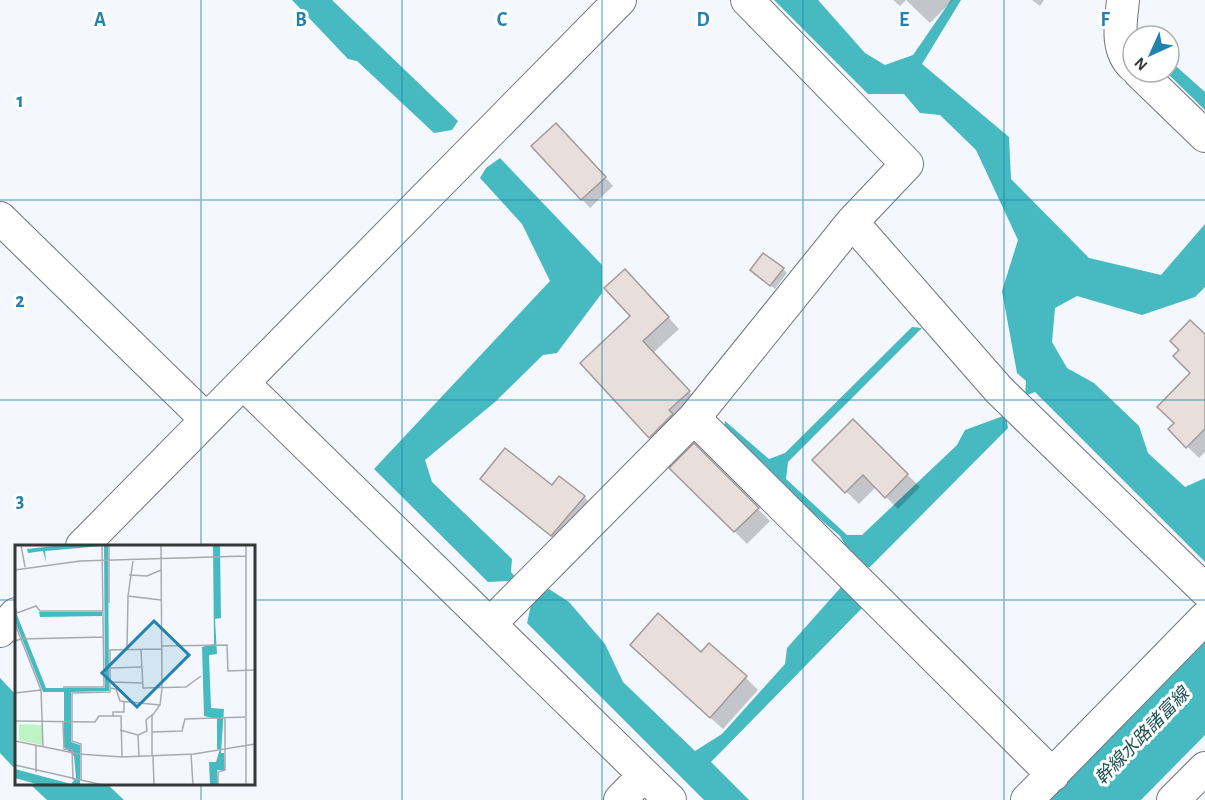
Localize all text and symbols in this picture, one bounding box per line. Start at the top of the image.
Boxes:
text: A [94,10,106,30]
text: B [295,10,307,30]
text: C [497,10,508,30]
text: D [696,10,710,30]
text: E [899,10,909,30]
text: F [1100,10,1110,30]
north arrow [1121,24,1181,84]
text: N [1132,54,1151,73]
text: 1 [16,91,24,111]
text: 2 [15,291,25,311]
text: 3 [16,491,24,511]
inset map [15,545,255,785]
water label: 幹線水路諸富線 [1091,682,1194,788]

